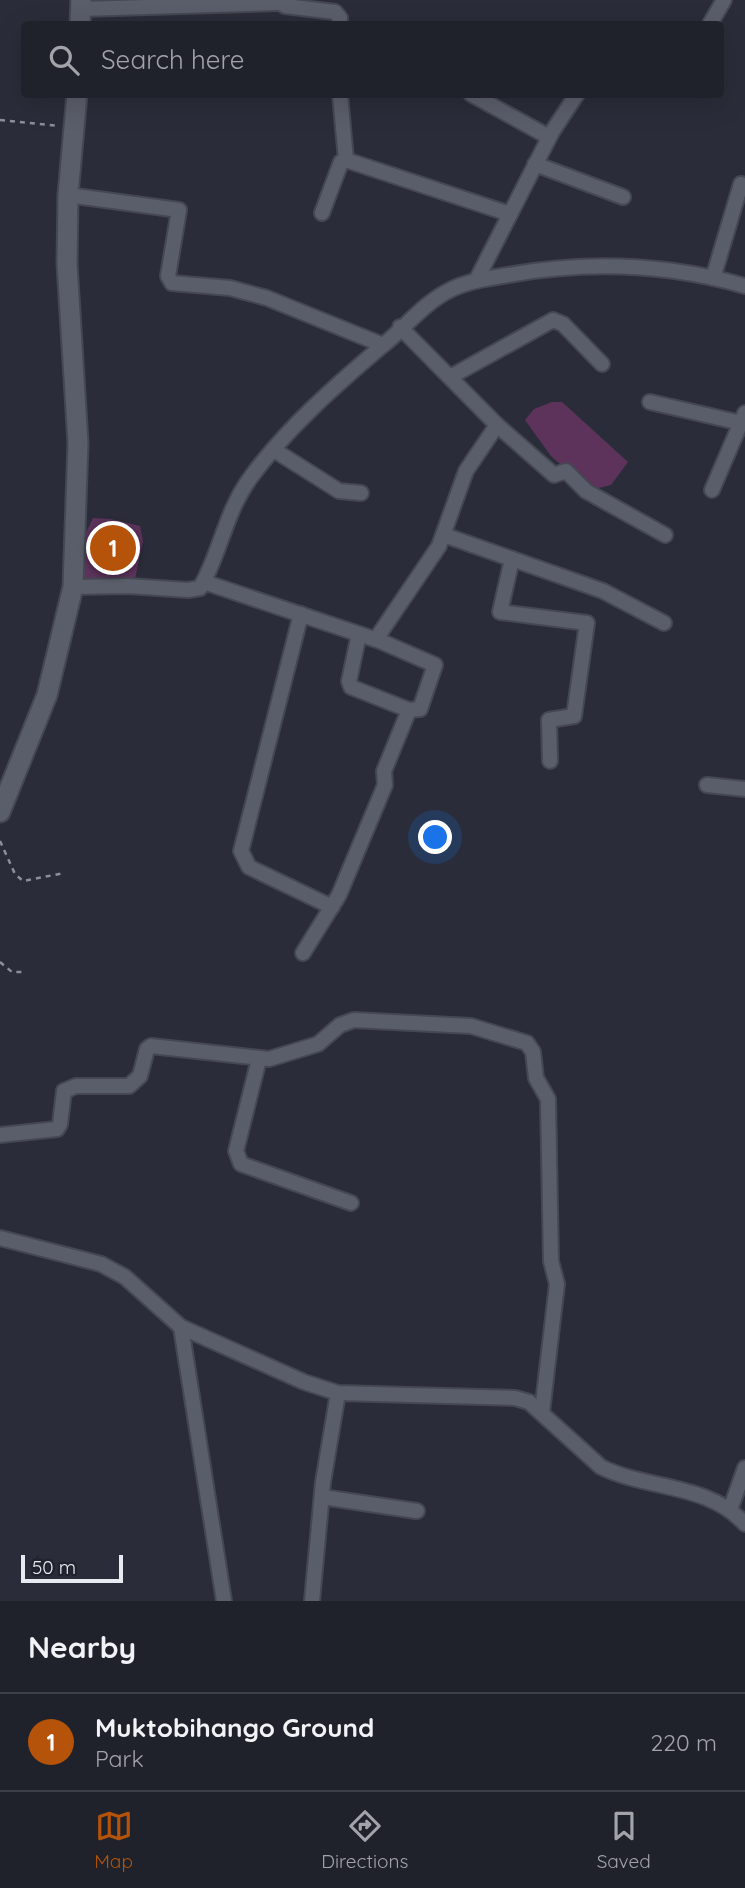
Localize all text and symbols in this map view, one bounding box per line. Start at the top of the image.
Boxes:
search box [21,21,724,98]
icon: search [45,41,83,79]
text: Search here [101,43,245,76]
pin: 1 [90,522,136,574]
your location [418,820,452,854]
scale bar [21,1552,122,1584]
text: 50 m [32,1555,76,1579]
text: Nearby [28,1628,136,1666]
text: Muktobihango Ground [95,1711,374,1744]
text: 1 [47,1728,55,1757]
text: 220 m [651,1728,717,1757]
text: Park [95,1744,144,1773]
tab: Map [94,1807,133,1873]
tab: Directions [321,1807,408,1873]
tab: Saved [597,1807,651,1873]

